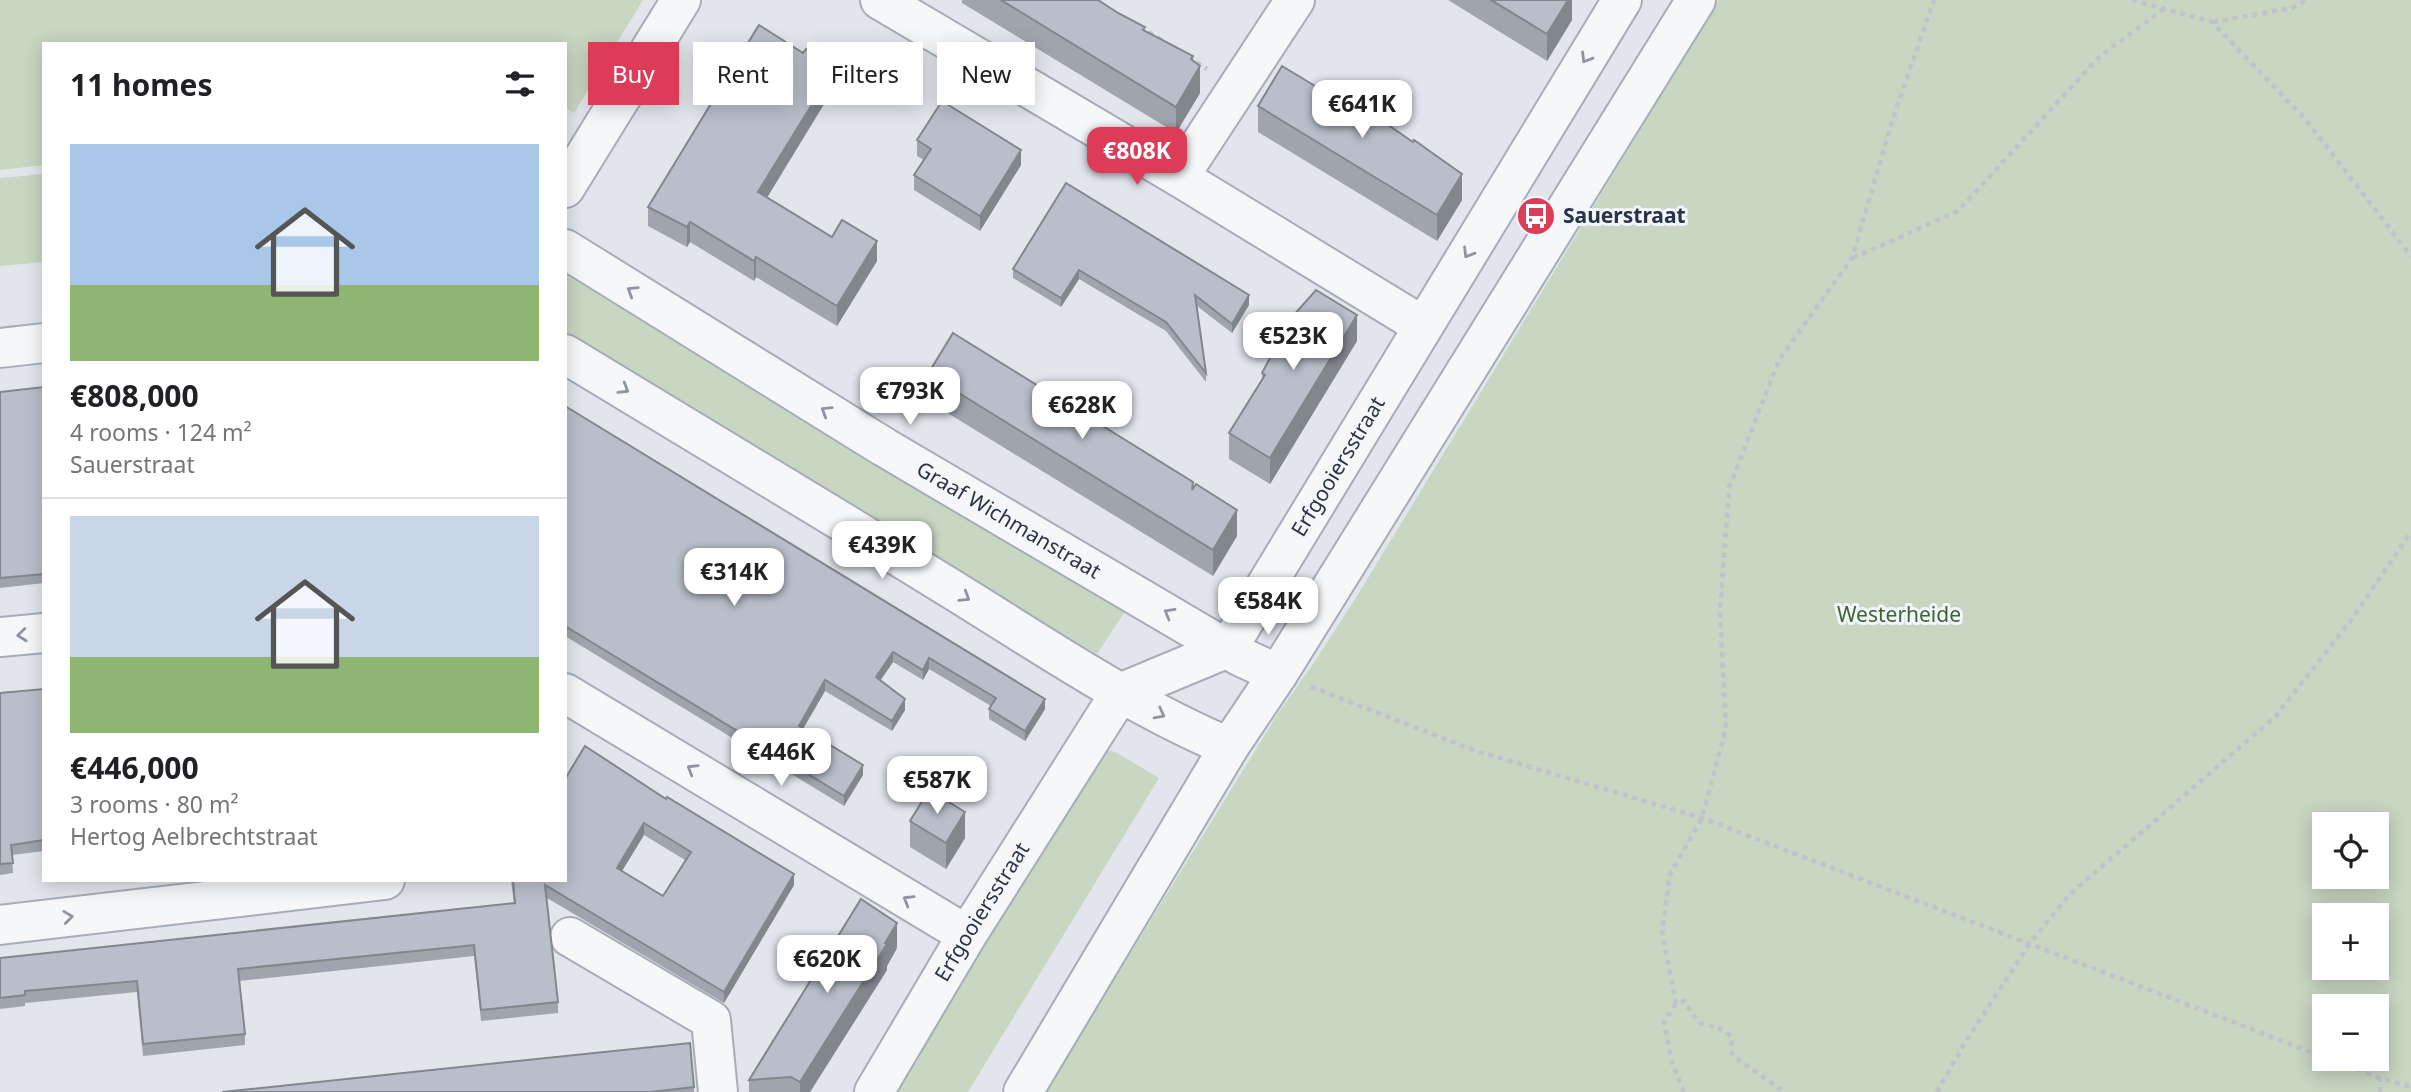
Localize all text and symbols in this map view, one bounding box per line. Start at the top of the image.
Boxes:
chip: Buy [588,42,679,105]
chip: Rent [693,42,793,105]
chip: Filters [807,42,923,105]
chip: New [937,42,1035,105]
one-way arrow [1582,51,1595,64]
text: 11 homes [70,64,213,105]
icon: filters [501,65,539,103]
pin: €641K [1313,80,1411,140]
text: €641K [1328,87,1396,119]
pin: €808K [1088,128,1186,187]
text: €808K [1103,134,1171,166]
icon: home [242,189,368,315]
bus stop icon: Sauerstraat [1515,195,1557,237]
place label: Sauerstraat [1563,201,1686,229]
one-way arrow [1463,245,1476,258]
one-way arrow [627,287,640,300]
pin: €523K [1244,312,1342,372]
text: €523K [1259,319,1327,351]
pin: €793K [861,368,959,427]
text: €793K [876,374,944,406]
text: €808,000 [70,375,199,416]
one-way arrow [616,381,629,394]
pin: €628K [1033,382,1131,441]
text: €628K [1048,388,1116,420]
street label: Erfgooiersstraat [1284,391,1391,541]
one-way arrow [820,406,833,419]
text: 4 rooms · 124 m² [70,416,252,448]
text: Sauerstraat [70,448,195,480]
street label: Graaf Wichmanstraat [912,454,1107,585]
pin: €439K [833,522,931,581]
text: €439K [848,528,916,560]
pin: €314K [685,548,783,608]
text: €314K [700,555,768,587]
icon: home [242,561,368,687]
pin: €584K [1219,578,1317,637]
text: €584K [1234,584,1302,616]
one-way arrow [957,588,970,601]
park label: Westerheide [1837,600,1961,628]
one-way arrow [1164,609,1177,622]
one-way arrow [16,627,27,642]
one-way arrow [1152,706,1165,719]
pin: €446K [732,728,830,788]
text: €446K [747,735,815,767]
text: €446,000 [70,747,199,788]
pin: €587K [888,756,986,816]
text: €587K [903,763,971,795]
one-way arrow [687,765,700,778]
text: 3 rooms · 80 m² [70,788,239,820]
map controls [2312,812,2389,1071]
button: locate [2312,812,2389,889]
text: Hertog Aelbrechtstraat [70,820,318,852]
street label: Erfgooiersstraat [928,836,1035,986]
one-way arrow [903,895,916,908]
button: + [2312,903,2389,980]
one-way arrow [62,910,74,925]
pin: €620K [778,936,876,995]
text: €620K [793,942,861,974]
button: − [2312,994,2389,1071]

